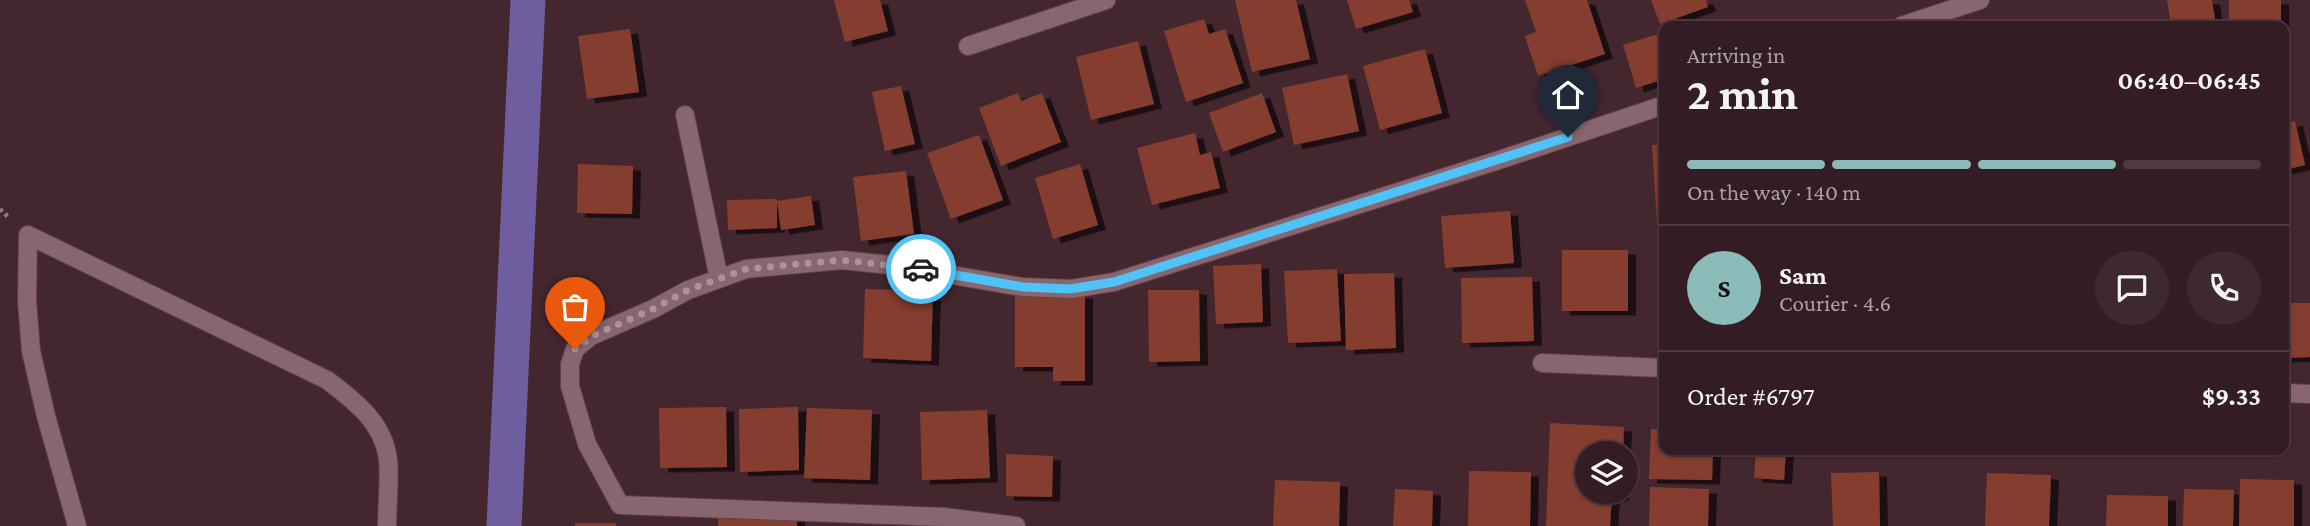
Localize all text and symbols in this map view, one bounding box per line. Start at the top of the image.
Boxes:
text: Arriving in [1687,42,1785,68]
pin [1538,65,1598,137]
text: 06:40–06:45 [2117,66,2261,95]
text: 2 min [1687,68,1798,119]
icon: home [1549,76,1587,114]
text: On the way · 140 m [1687,179,1861,205]
courier [886,234,956,304]
icon: car [902,250,940,288]
button: chat [2095,251,2169,325]
button: phone [2187,251,2261,325]
text: Sam [1779,261,1827,290]
text: S [1718,274,1731,303]
pin [545,277,605,349]
icon: bag [556,288,594,326]
text: Courier · 4.6 [1779,290,1891,316]
text: Order #6797 [1687,382,1815,411]
text: $9.33 [2202,382,2261,411]
map controls [1575,441,1638,504]
button: layers [1575,441,1638,504]

